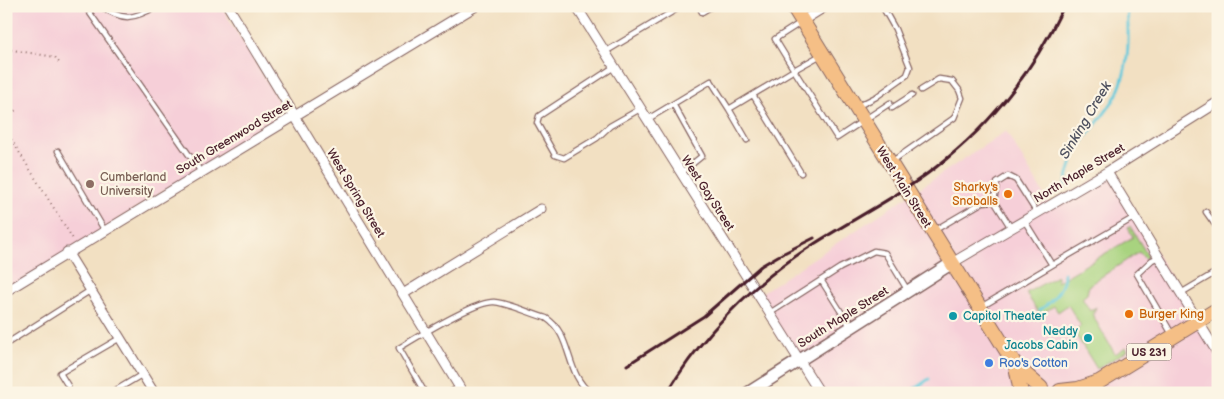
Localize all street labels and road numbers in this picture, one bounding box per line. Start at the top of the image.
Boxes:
street label: South Greenwood Street [174,97,295,178]
street label: North Maple Street [1031,140,1128,207]
street label: West Main Street [873,144,935,231]
street label: West Spring Street [323,146,388,241]
street label: West Gay Street [678,153,738,234]
street label: South Maple Street [795,283,892,351]
road number: US 231 [1126,344,1172,361]

